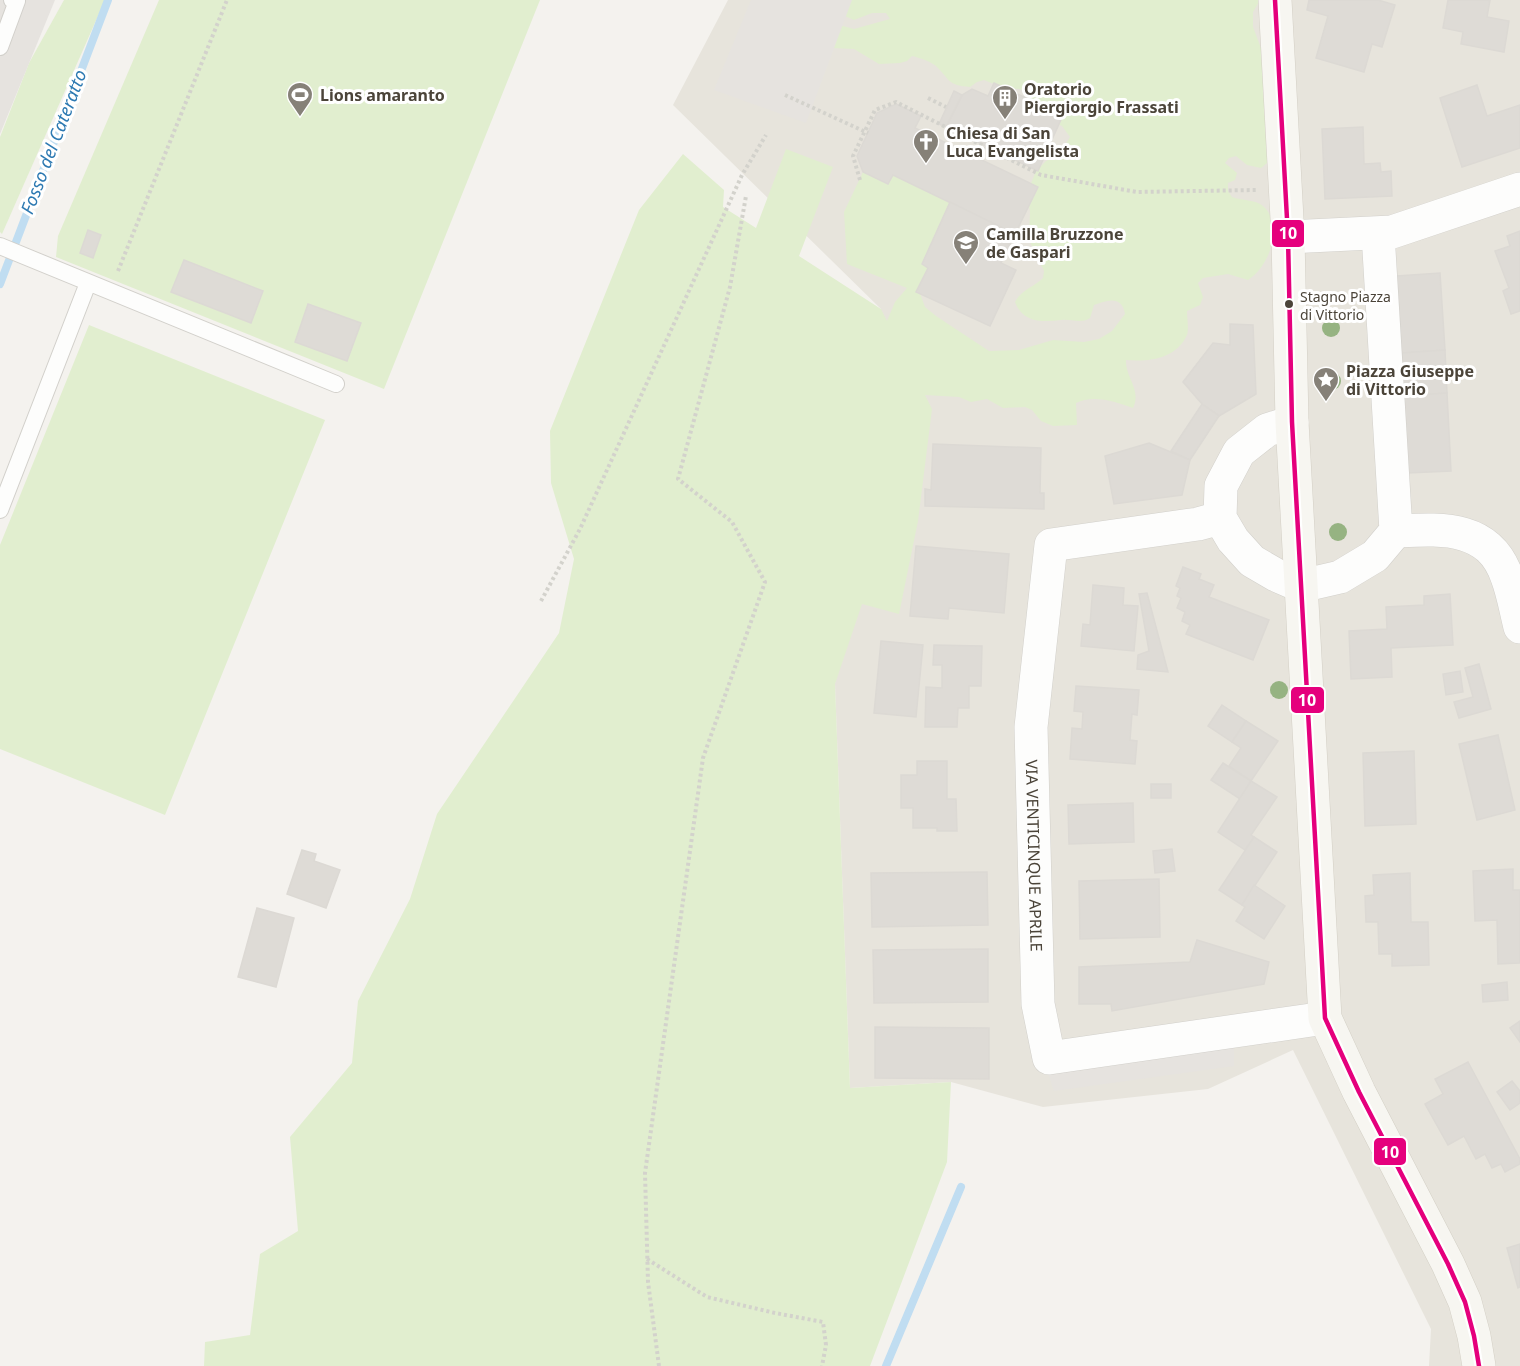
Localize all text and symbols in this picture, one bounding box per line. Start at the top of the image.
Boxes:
water label: Fosso del Cateratto [15,66,92,217]
place label: Oratorio Piergiorgio Frassati [1024,78,1179,118]
sports icon: Lions amaranto [285,80,315,118]
building icon: Oratorio Piergiorgio Frassati [990,83,1020,121]
place label: Lions amaranto [320,84,445,106]
place label: Chiesa di San Luca Evangelista [946,122,1079,162]
church icon: Chiesa di San Luca Evangelista [911,127,941,165]
line badge: 10 [1271,219,1305,248]
text: 10 [1279,222,1297,244]
place label: Camilla Bruzzone de Gaspari [986,223,1123,263]
school or university icon: Camilla Bruzzone de Gaspari [951,228,981,266]
place label: Stagno Piazza di Vittorio [1300,287,1391,324]
marker: Stagno Piazza di Vittorio [1283,298,1295,310]
place label: Piazza Giuseppe di Vittorio [1346,360,1474,400]
place icon: Piazza Giuseppe di Vittorio [1311,365,1341,403]
line badge: 10 [1290,686,1325,714]
text: 10 [1298,689,1316,711]
street label: VIA VENTICINQUE APRILE [1021,759,1048,952]
line badge: 10 [1373,1137,1407,1166]
text: 10 [1381,1141,1399,1163]

